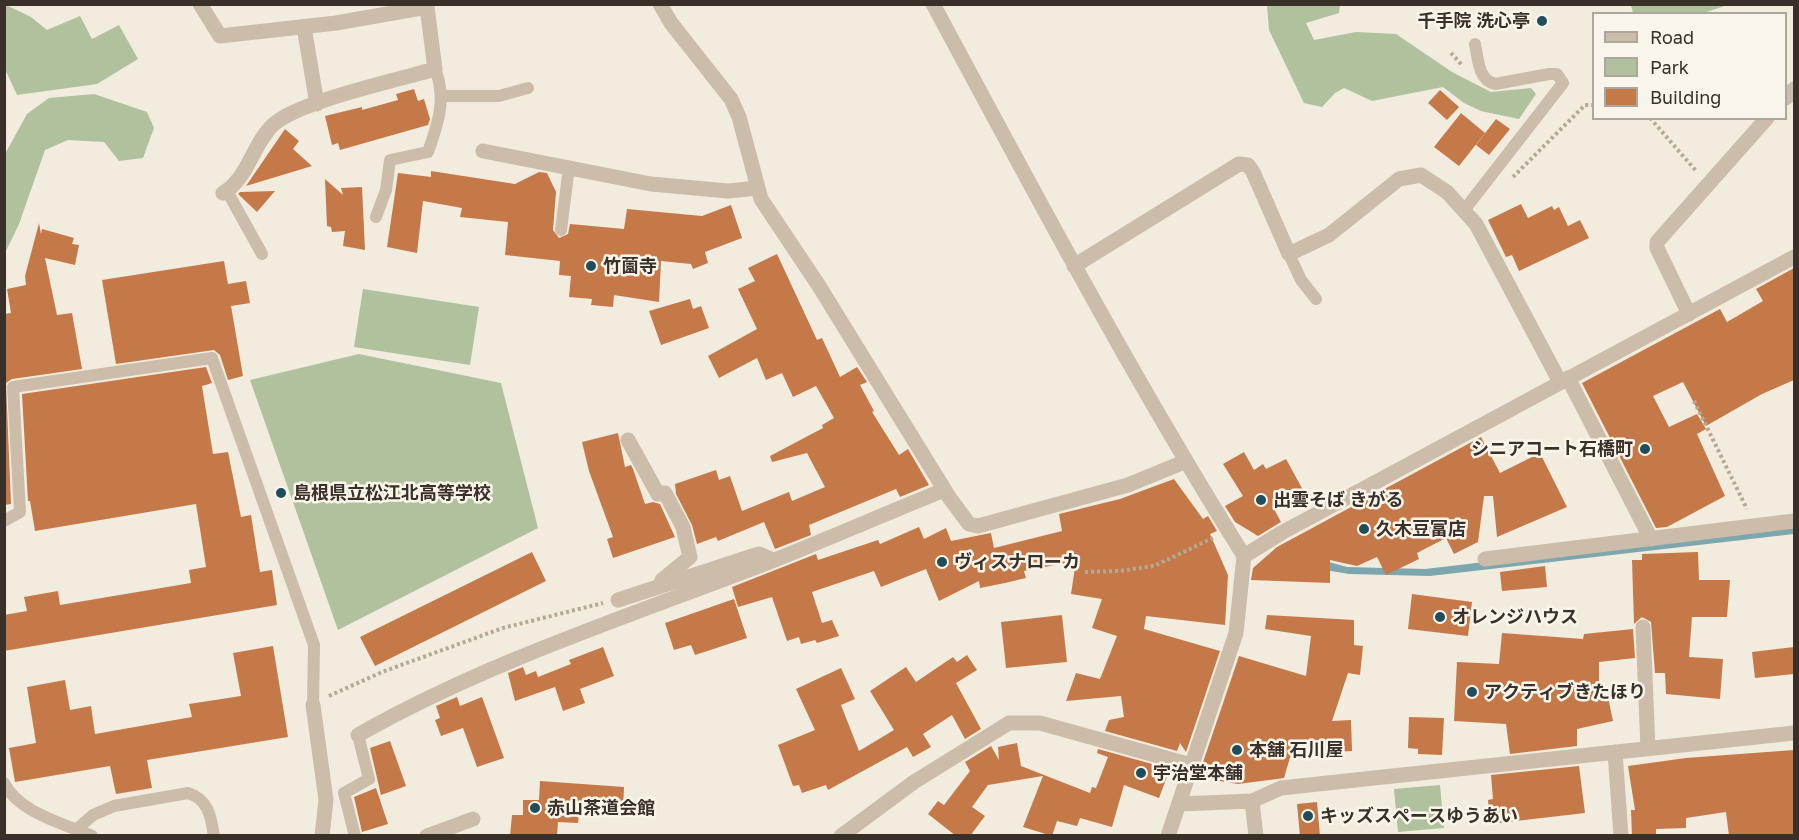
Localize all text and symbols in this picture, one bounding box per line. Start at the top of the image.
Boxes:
place label: 千手院 洗心亭 [1418,10,1530,32]
legend [1592,12,1787,120]
marker: 千手院 洗心亭 [1535,14,1549,28]
text: Road [1650,26,1694,48]
text: Park [1650,56,1689,78]
text: Building [1650,86,1721,108]
place label: 竹薗寺 [603,255,657,277]
marker: 竹薗寺 [584,259,598,273]
place label: シニアコート石橋町 [1471,438,1633,460]
marker: シニアコート石橋町 [1638,442,1652,456]
place label: 島根県立松江北高等学校 [293,482,491,504]
marker: 島根県立松江北高等学校 [274,486,288,500]
place label: 出雲そば きがる [1273,489,1403,511]
marker: 出雲そば きがる [1254,493,1268,507]
place label: 久木豆富店 [1376,518,1466,540]
marker: 久木豆富店 [1357,522,1371,536]
place label: ヴィスナローカ [954,551,1080,573]
marker: ヴィスナローカ [935,555,949,569]
place label: オレンジハウス [1452,606,1578,628]
marker: オレンジハウス [1433,610,1447,624]
place label: アクティブきたほり [1484,681,1646,703]
marker: アクティブきたほり [1465,685,1479,699]
place label: 本舗 石川屋 [1249,739,1343,761]
marker: 本舗 石川屋 [1230,743,1244,757]
place label: 宇治堂本舗 [1153,762,1243,784]
marker: 宇治堂本舗 [1134,766,1148,780]
place label: 赤山茶道会館 [547,797,655,819]
marker: 赤山茶道会館 [528,801,542,815]
place label: キッズスペースゆうあい [1320,805,1518,827]
marker: キッズスペースゆうあい [1301,809,1315,823]

